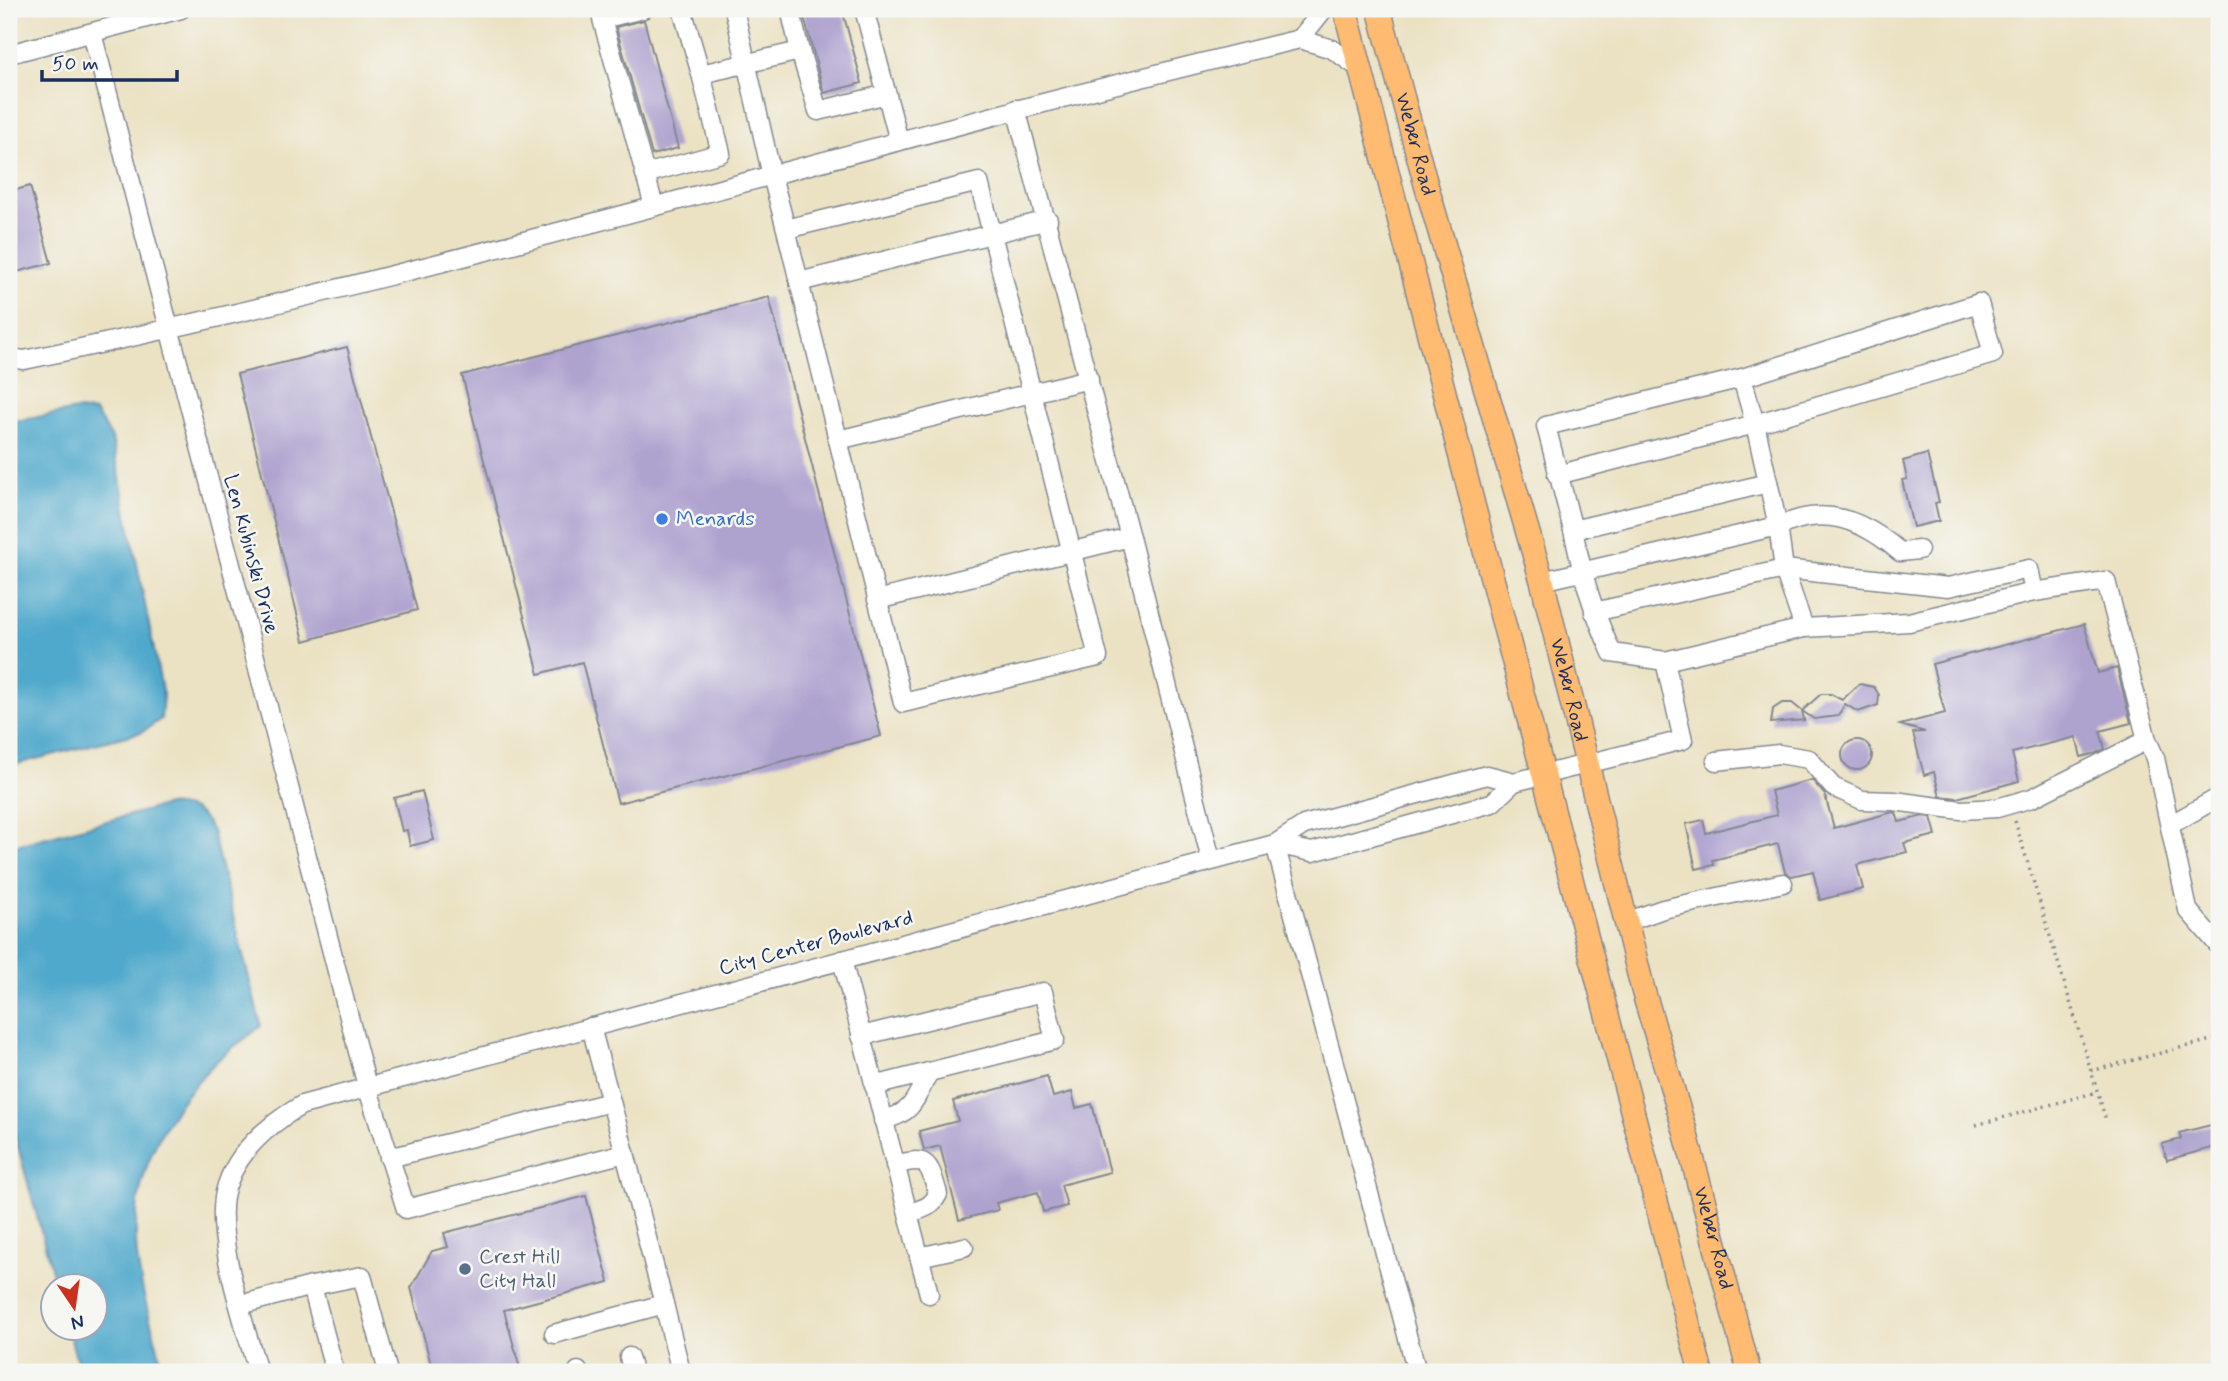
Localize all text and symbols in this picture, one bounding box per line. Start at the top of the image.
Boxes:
scale bar [42,38,177,82]
text: 50 m [52,50,99,78]
street label: Weber Road [1388,90,1443,199]
street label: Len Kubinski Drive [216,471,286,637]
place label: Menards [676,505,755,533]
marker: Menards [654,511,670,527]
street label: Weber Road [1543,635,1595,744]
street label: City Center Boulevard [716,904,916,982]
street label: Weber Road [1686,1184,1740,1293]
place label: Crest Hill City Hall [479,1243,560,1295]
marker: Crest Hill City Hall [457,1261,473,1277]
north arrow [38,1272,108,1342]
text: N [69,1308,86,1336]

